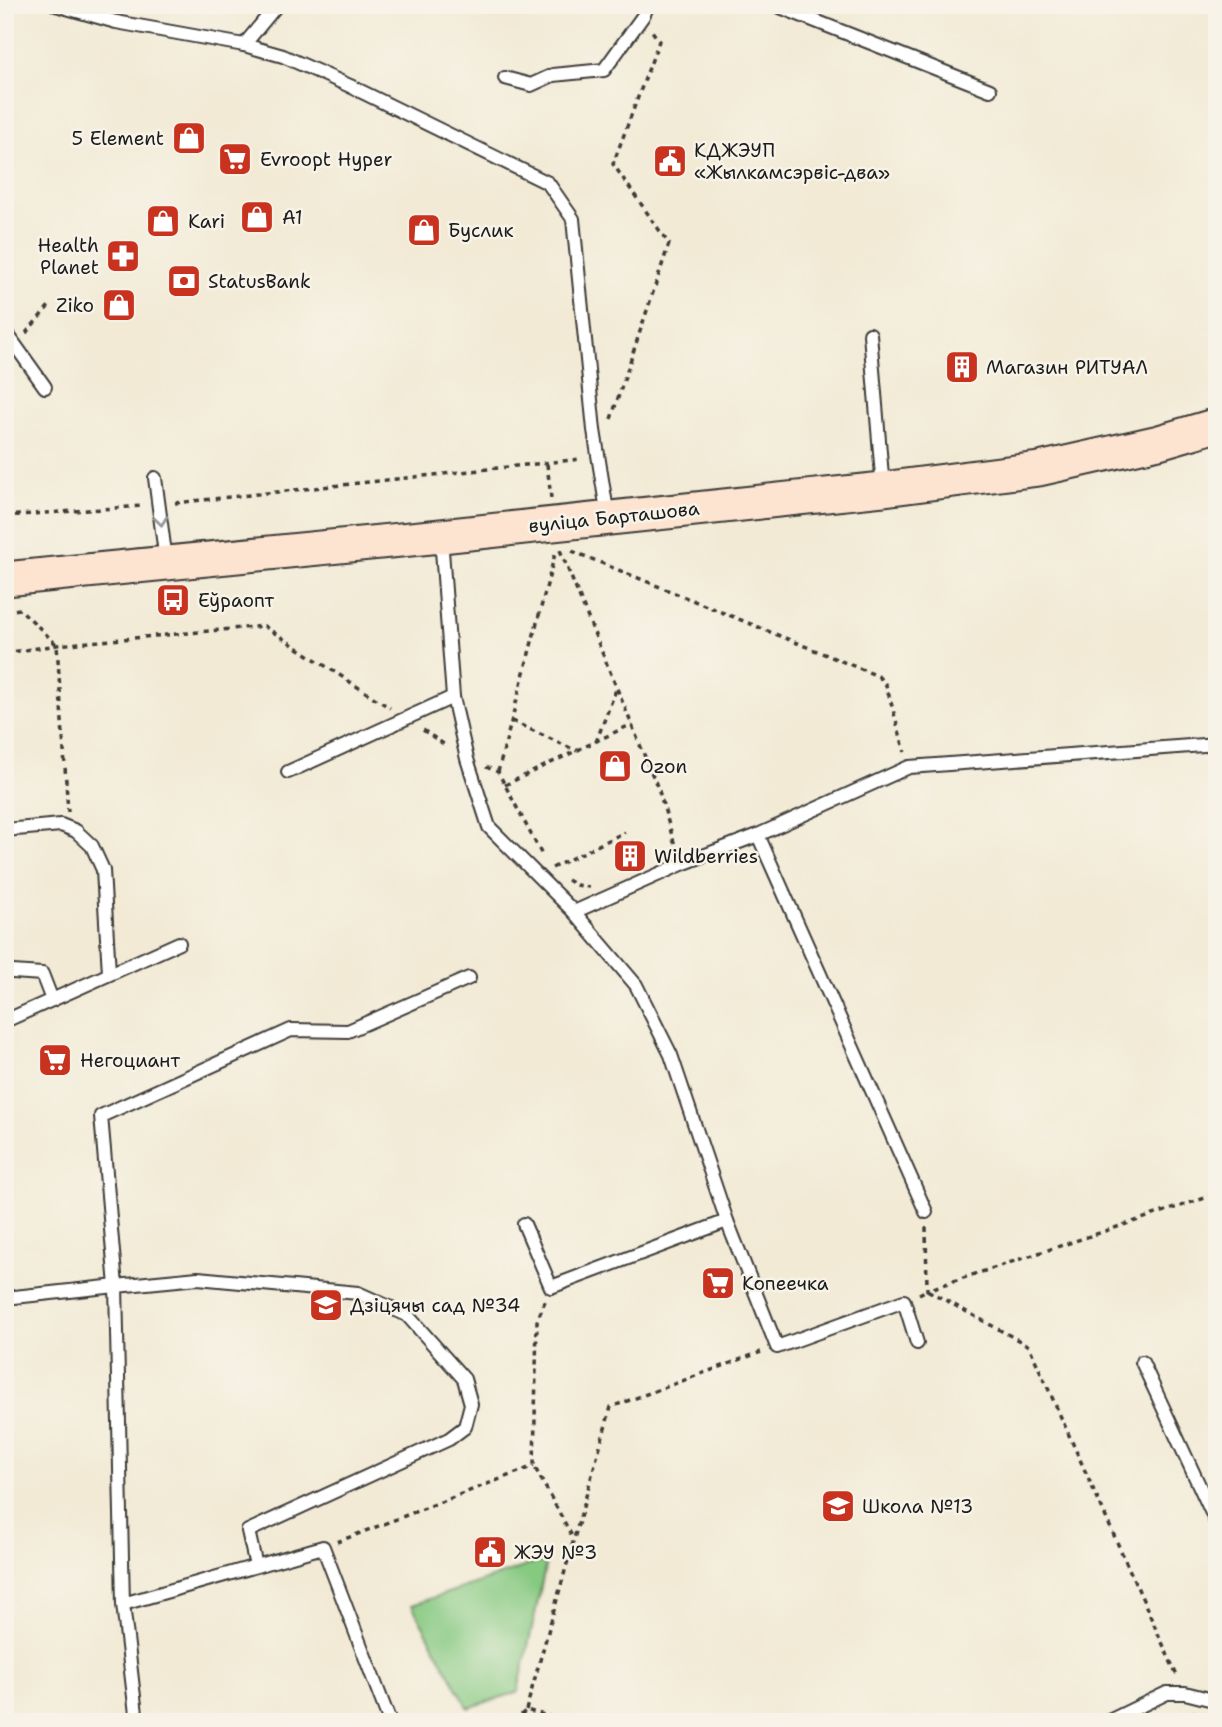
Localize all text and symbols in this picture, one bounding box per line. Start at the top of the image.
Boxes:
shop icon: 5 Element [170,119,208,157]
place label: 5 Element [72,126,164,151]
place label: КДЖЭУП «Жылкамсэрвіс-два» [694,138,890,185]
supermarket icon: Evroopt Hyper [216,140,254,178]
public building icon: КДЖЭУП «Жылкамсэрвіс-два» [651,142,689,180]
place label: Evroopt Hyper [260,147,392,172]
shop icon: A1 [238,198,276,236]
shop icon: Kari [144,202,182,240]
place label: A1 [282,205,303,230]
place label: Kari [188,209,225,234]
shop icon: Буслик [405,211,443,249]
place label: Буслик [448,218,514,243]
place label: Health Planet [38,233,99,280]
pharmacy icon: Health Planet [104,237,142,275]
bank icon: StatusBank [165,262,203,300]
place label: StatusBank [208,269,311,294]
shop icon: Ziko [100,286,138,324]
place label: Ziko [56,293,94,318]
building icon: Магазин РИТУАЛ [943,348,981,386]
place label: Магазин РИТУАЛ [986,355,1148,380]
street label: вуліца Барташова [527,496,701,538]
one-way arrow [153,515,168,526]
bus stop icon: Еўраопт [154,581,192,619]
place label: Еўраопт [198,588,275,613]
shop icon: Ozon [596,747,634,785]
place label: Ozon [640,754,687,779]
building icon: Wildberries [611,837,649,875]
place label: Wildberries [654,844,758,869]
supermarket icon: Негоциант [36,1041,74,1079]
place label: Негоциант [80,1048,180,1073]
supermarket icon: Копеечка [699,1264,737,1302]
place label: Копеечка [742,1271,829,1296]
school or university icon: Дзіцячы сад №34 [307,1286,345,1324]
place label: Дзіцячы сад №34 [350,1293,520,1318]
school or university icon: Школа №13 [819,1487,857,1525]
place label: Школа №13 [862,1494,973,1519]
public building icon: ЖЭУ №3 [471,1533,509,1571]
place label: ЖЭУ №3 [514,1540,597,1565]

